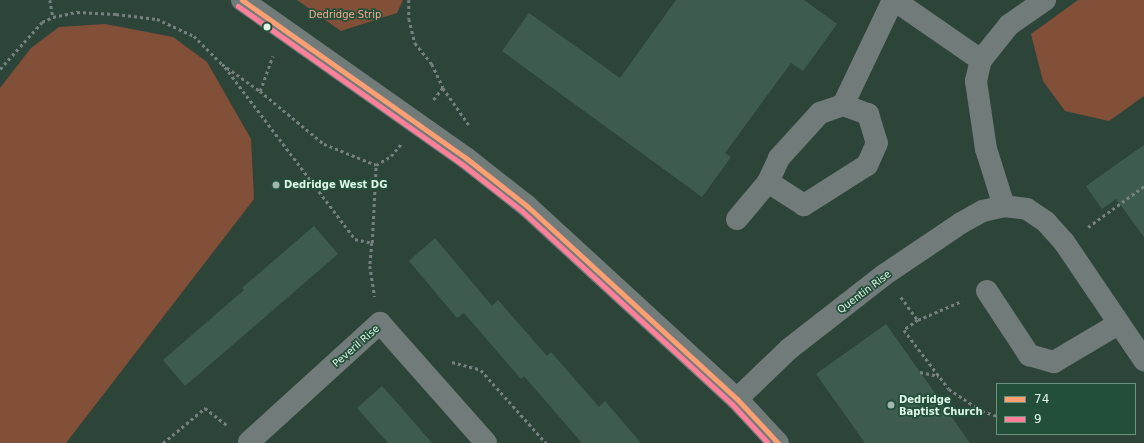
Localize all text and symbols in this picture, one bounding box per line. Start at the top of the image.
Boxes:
park label: Dedridge Strip [309,9,381,21]
unlabelled marker [262,22,272,32]
place label: Dedridge West DG [284,179,387,191]
marker: Dedridge West DG [271,180,281,190]
street label: Quentin Rise [835,268,893,316]
street label: Peveril Rise [330,323,382,369]
legend [996,383,1136,435]
text: 74 [1034,392,1049,406]
place label: Dedridge Baptist Church [899,393,983,416]
marker: Dedridge Baptist Church [886,400,896,410]
text: 9 [1034,412,1042,426]

